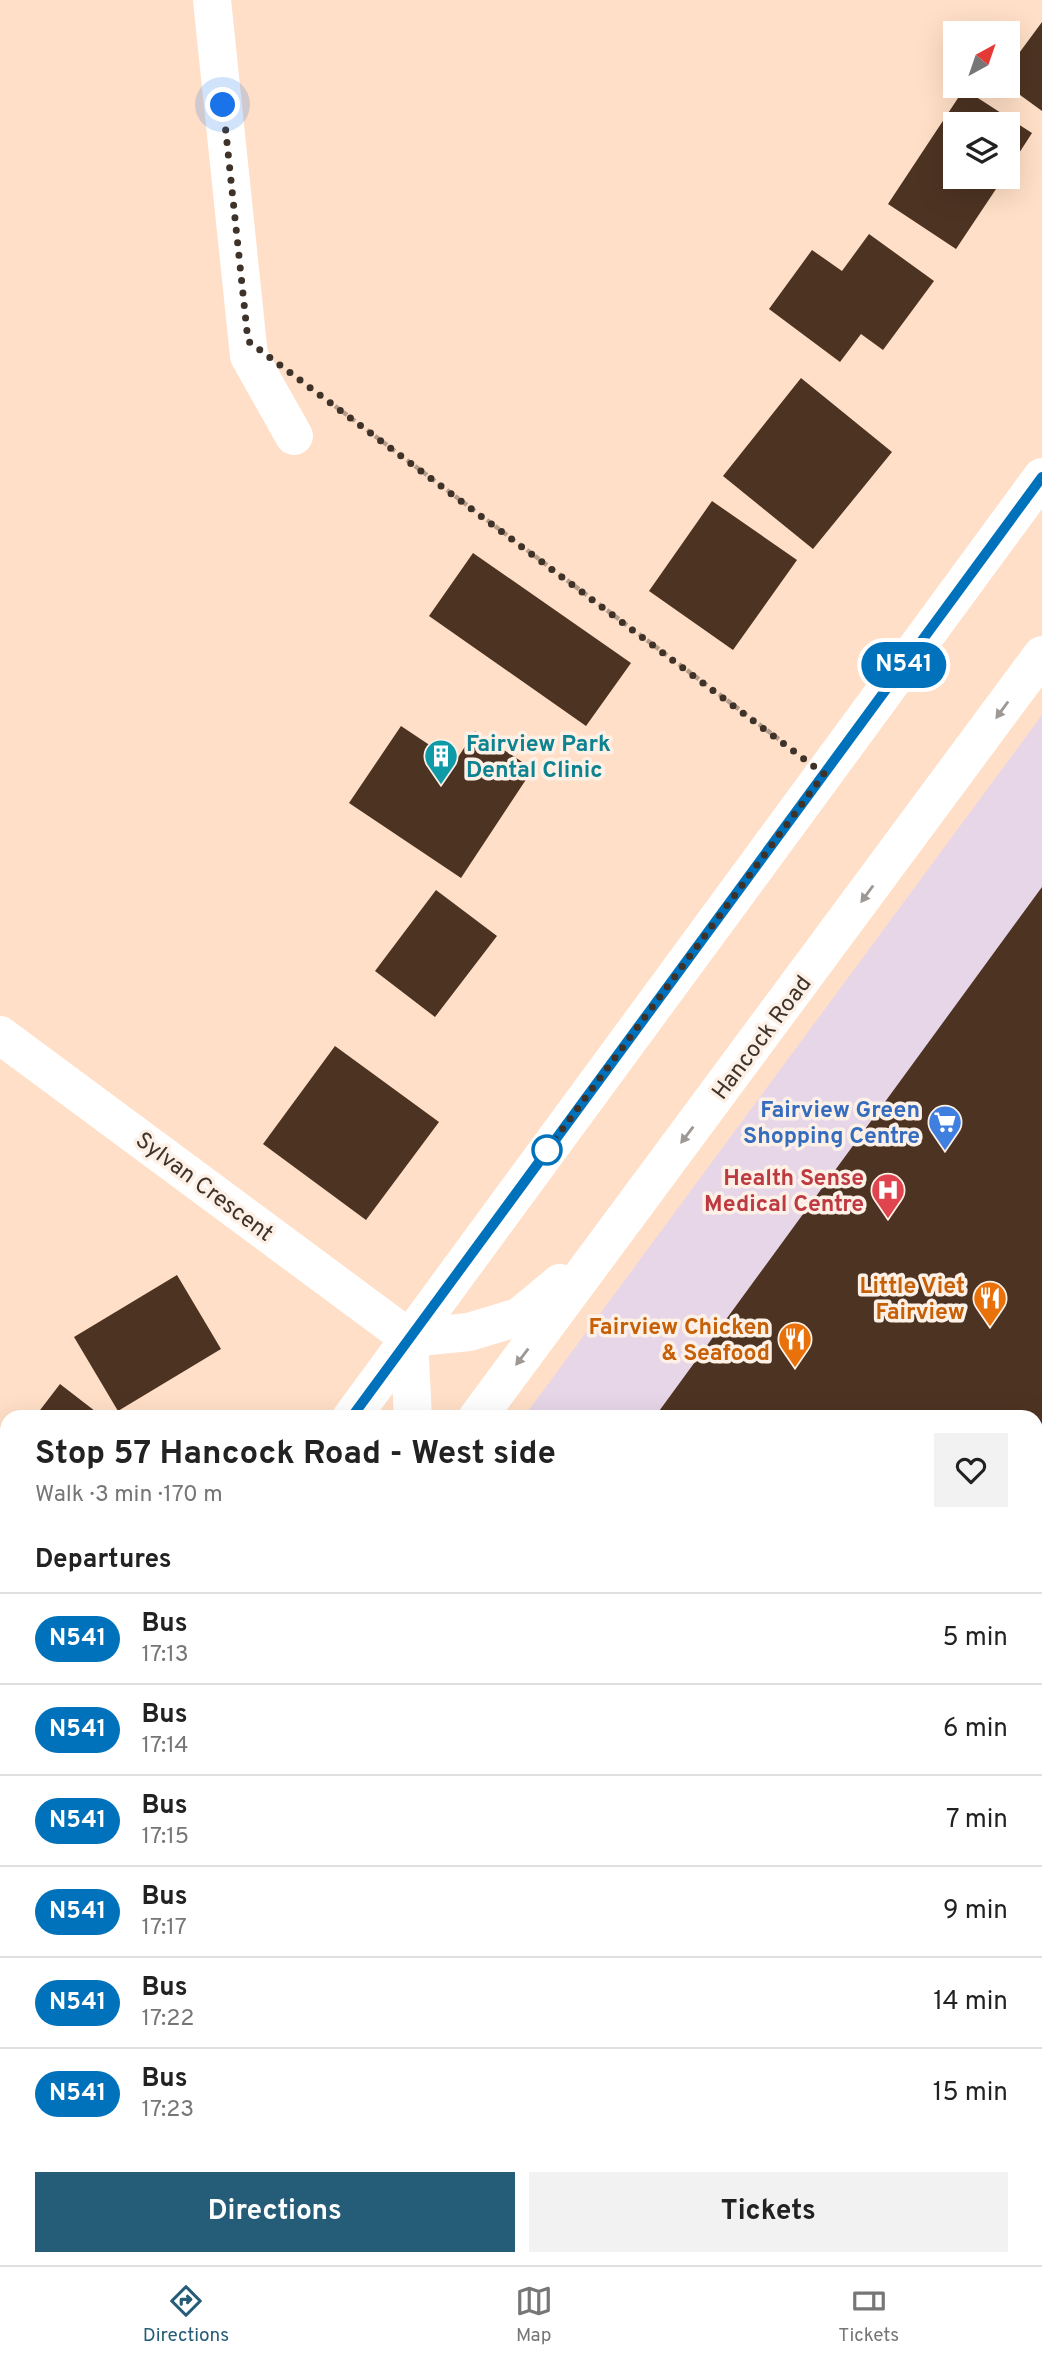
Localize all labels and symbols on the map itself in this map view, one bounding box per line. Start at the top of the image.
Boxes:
north arrow [943,21,1020,98]
your location [205,87,240,122]
line badge: N541 [855,642,953,688]
one-way arrow [995,701,1009,719]
place label: Fairview Park Dental Clinic [466,731,611,786]
building icon: Fairview Park Dental Clinic [422,737,460,786]
one-way arrow [860,884,874,903]
street label: Hancock Road [707,971,819,1106]
place label: Fairview Green Shopping Centre [743,1097,920,1152]
supermarket icon: Fairview Green Shopping Centre [926,1103,964,1152]
one-way arrow [681,1126,695,1144]
street label: Sylvan Crescent [129,1127,278,1249]
unlabelled marker [532,1135,562,1165]
place label: Health Sense Medical Centre [704,1165,864,1220]
hospital icon: Health Sense Medical Centre [869,1171,907,1220]
place label: Little Viet Fairview [859,1273,965,1328]
restaurant icon: Little Viet Fairview [971,1279,1009,1328]
place label: Fairview Chicken & Seafood [589,1314,770,1369]
restaurant icon: Fairview Chicken & Seafood [776,1320,814,1369]
one-way arrow [516,1348,530,1366]

